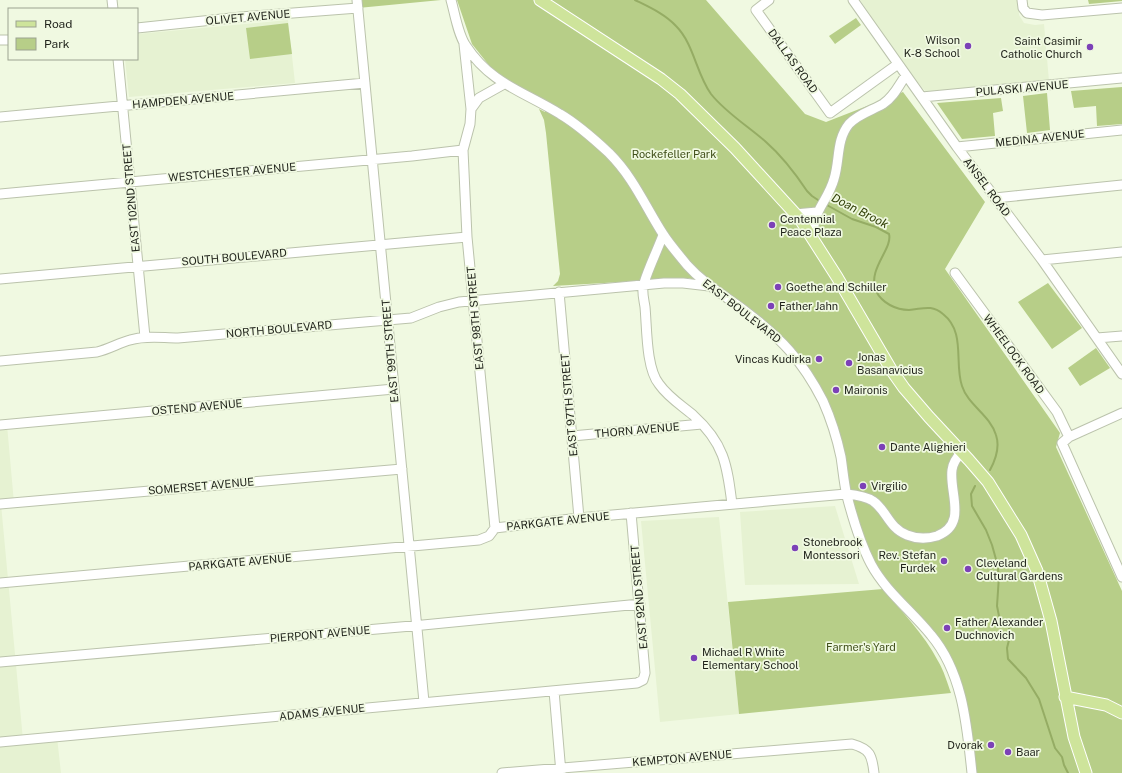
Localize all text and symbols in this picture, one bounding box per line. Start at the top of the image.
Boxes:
street label: OLIVET AVENUE [205,7,291,27]
legend [8,8,138,60]
text: Road [44,17,72,31]
street label: DALLAS ROAD [766,27,820,96]
place label: Wilson K-8 School [904,34,960,59]
place label: Saint Casimir Catholic Church [1000,35,1082,60]
text: Park [44,37,70,51]
marker: Wilson K-8 School [963,41,973,51]
marker: Saint Casimir Catholic Church [1085,42,1095,52]
street label: PULASKI AVENUE [975,78,1069,98]
street label: HAMPDEN AVENUE [132,90,235,110]
street label: MEDINA AVENUE [995,127,1085,149]
street label: EAST 102ND STREET [120,143,142,253]
park label: Rockefeller Park [632,148,716,160]
street label: ANSEL ROAD [961,156,1013,219]
street label: WESTCHESTER AVENUE [168,160,297,184]
water label: Doan Brook [829,191,891,232]
place label: Centennial Peace Plaza [780,213,842,238]
marker: Centennial Peace Plaza [767,220,777,230]
street label: SOUTH BOULEVARD [181,246,288,268]
street label: EAST 98TH STREET [464,265,486,370]
street label: EAST BOULEVARD [700,277,784,346]
place label: Goethe and Schiller [786,281,887,293]
marker: Goethe and Schiller [773,282,783,292]
street label: EAST 99TH STREET [379,298,400,403]
place label: Father Jahn [779,300,838,312]
marker: Father Jahn [766,301,776,311]
street label: WHEELOCK ROAD [981,312,1047,396]
street label: NORTH BOULEVARD [225,318,333,340]
place label: Jonas Basanavicius [857,351,924,376]
street label: EAST 97TH STREET [558,353,579,457]
place label: Vincas Kudirka [735,353,811,365]
marker: Vincas Kudirka [814,354,824,364]
marker: Jonas Basanavicius [844,358,854,368]
place label: Maironis [844,384,888,396]
marker: Maironis [831,385,841,395]
street label: OSTEND AVENUE [151,397,243,417]
street label: THORN AVENUE [594,420,680,440]
place label: Dante Alighieri [890,441,966,453]
marker: Dante Alighieri [877,442,887,452]
street label: SOMERSET AVENUE [148,475,255,497]
place label: Virgilio [871,480,907,492]
marker: Virgilio [858,481,868,491]
street label: PARKGATE AVENUE [506,510,610,532]
place label: Stonebrook Montessori [803,536,862,561]
marker: Stonebrook Montessori [790,543,800,553]
street label: EAST 92ND STREET [628,544,650,650]
place label: Rev. Stefan Furdek [878,549,936,574]
street label: PARKGATE AVENUE [188,551,292,572]
marker: Rev. Stefan Furdek [939,556,949,566]
place label: Cleveland Cultural Gardens [976,557,1063,582]
marker: Cleveland Cultural Gardens [963,564,973,574]
place label: Father Alexander Duchnovich [955,616,1043,641]
marker: Father Alexander Duchnovich [942,623,952,633]
street label: PIERPONT AVENUE [269,624,371,644]
park label: Farmer's Yard [826,641,896,653]
place label: Michael R White Elementary School [702,646,799,671]
marker: Michael R White Elementary School [689,653,699,663]
street label: ADAMS AVENUE [278,702,366,722]
place label: Dvorak [947,739,983,751]
marker: Dvorak [986,740,996,750]
place label: Baar [1016,746,1040,758]
marker: Baar [1003,747,1013,757]
street label: KEMPTON AVENUE [632,748,733,768]

